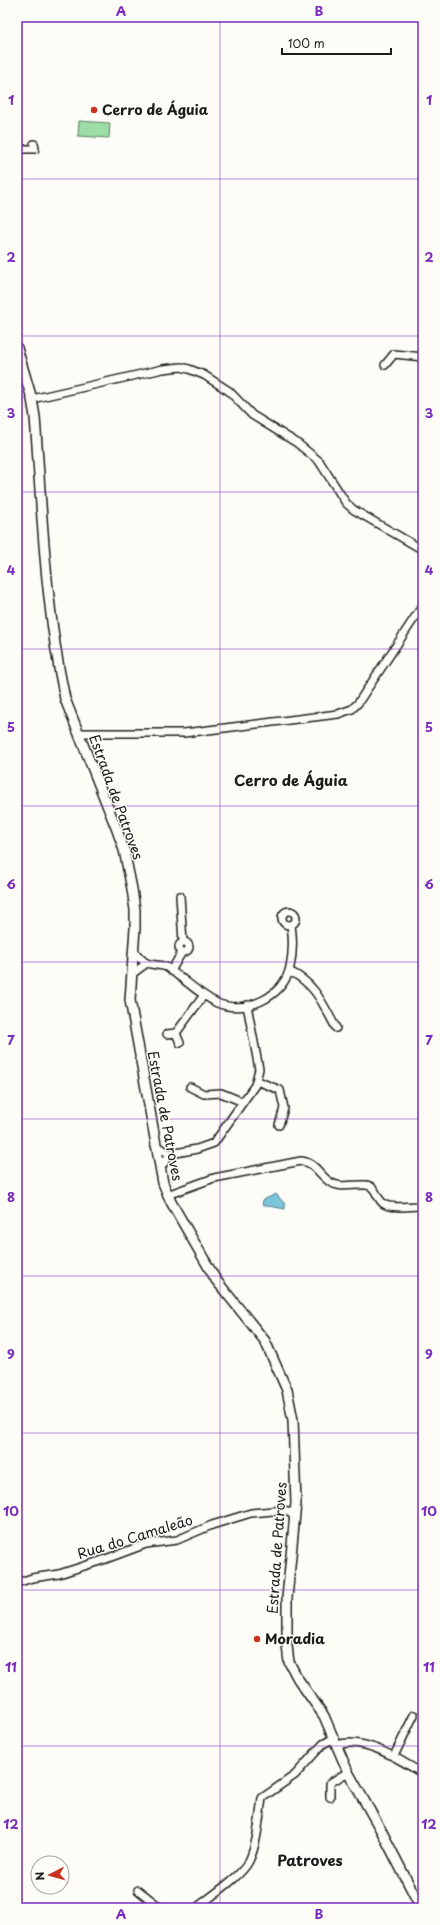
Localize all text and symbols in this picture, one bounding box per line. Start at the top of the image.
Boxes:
text: A [116,1,126,20]
text: B [315,1,324,20]
scale bar [282,30,391,56]
text: 100 m [288,34,325,52]
text: 1 [8,90,14,109]
text: 1 [426,90,432,109]
place label: Cerro de Águia [102,99,209,120]
marker: Cerro de Águia [89,105,99,115]
text: 2 [6,247,16,266]
text: 2 [424,247,434,266]
text: 3 [7,403,16,422]
text: 3 [425,403,434,422]
text: 4 [7,560,16,579]
text: 4 [425,560,434,579]
text: 5 [7,717,15,736]
text: 5 [425,717,433,736]
street label: Estrada de Patroves [84,731,149,862]
district label: Cerro de Águia [234,768,348,791]
text: 6 [6,874,16,893]
text: 6 [424,874,434,893]
text: 7 [7,1030,15,1049]
text: 7 [425,1030,433,1049]
street label: Estrada de Patroves [143,1049,188,1183]
text: 8 [7,1187,15,1206]
text: 8 [425,1187,433,1206]
text: 9 [7,1344,15,1363]
text: 9 [425,1344,433,1363]
street label: Estrada de Patroves [261,1481,292,1615]
text: 10 [3,1501,19,1520]
text: 10 [421,1501,437,1520]
street label: Rua do Camaleão [75,1509,195,1564]
place label: Moradia [265,1628,325,1649]
marker: Moradia [252,1634,262,1644]
text: 11 [5,1657,17,1676]
text: 11 [423,1657,435,1676]
text: 12 [3,1814,19,1833]
text: 12 [421,1814,437,1833]
district label: Patroves [277,1848,343,1871]
north arrow [30,1855,70,1895]
text: N [31,1871,48,1881]
text: A [116,1904,126,1923]
text: B [315,1904,324,1923]

